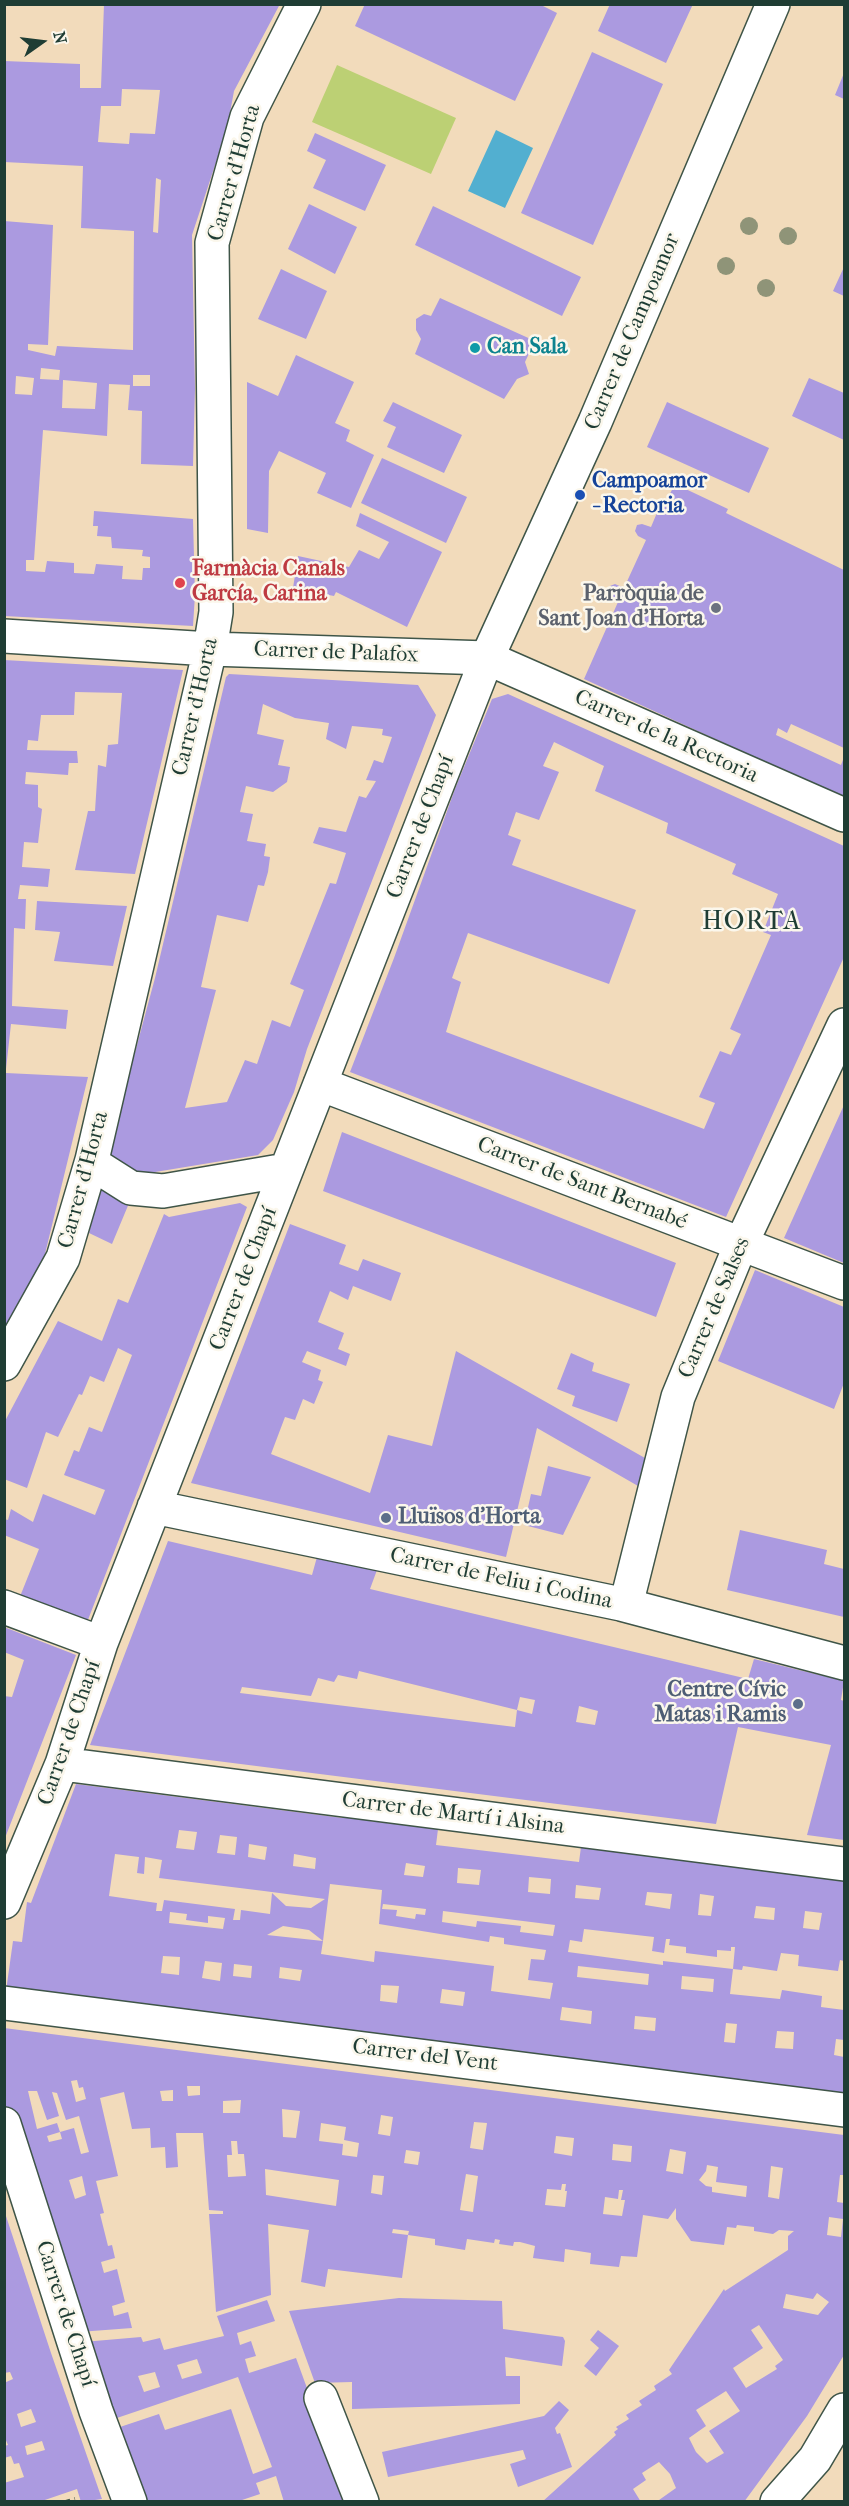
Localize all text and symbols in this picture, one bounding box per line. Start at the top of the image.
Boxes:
north arrow [12,12,72,72]
text: N [49,29,71,46]
street label: Carrer d'Horta [203,102,267,244]
street label: Carrer de Campoamor [580,230,686,434]
place label: Can Sala [487,335,567,361]
marker: Can Sala [468,341,482,355]
place label: Campoamor - Rectoria [592,469,707,520]
marker: Campoamor - Rectoria [573,488,587,502]
place label: Farmàcia Canals García, Carina [192,557,345,608]
marker: Farmàcia Canals García, Carina [173,576,187,590]
place label: Parròquia de Sant Joan d'Horta [538,582,704,634]
marker: Parròquia de Sant Joan d'Horta [709,601,723,615]
street label: Carrer d'Horta [167,635,225,779]
street label: Carrer de Palafox [253,637,419,669]
street label: Carrer de la Rectoria [570,685,762,789]
street label: Carrer de Chapí [381,751,461,903]
district label: HORTA [702,907,802,939]
street label: Carrer d'Horta [53,1109,115,1251]
street label: Carrer de Sant Bernabé [473,1132,691,1236]
street label: Carrer de Chapí [204,1203,284,1355]
street label: Carrer de Salses [673,1233,757,1383]
place label: Lluïsos d'Horta [398,1505,541,1531]
marker: Lluïsos d'Horta [379,1511,393,1525]
street label: Carrer de Feliu i Codina [387,1543,615,1615]
street label: Carrer de Chapí [33,1657,107,1809]
place label: Centre Cívic Matas i Ramis [654,1678,786,1730]
marker: Centre Cívic Matas i Ramis [791,1697,805,1711]
street label: Carrer de Martí i Alsina [340,1787,566,1841]
street label: Carrer del Vent [351,2034,499,2078]
street label: Carrer de Chapí [29,2238,101,2390]

